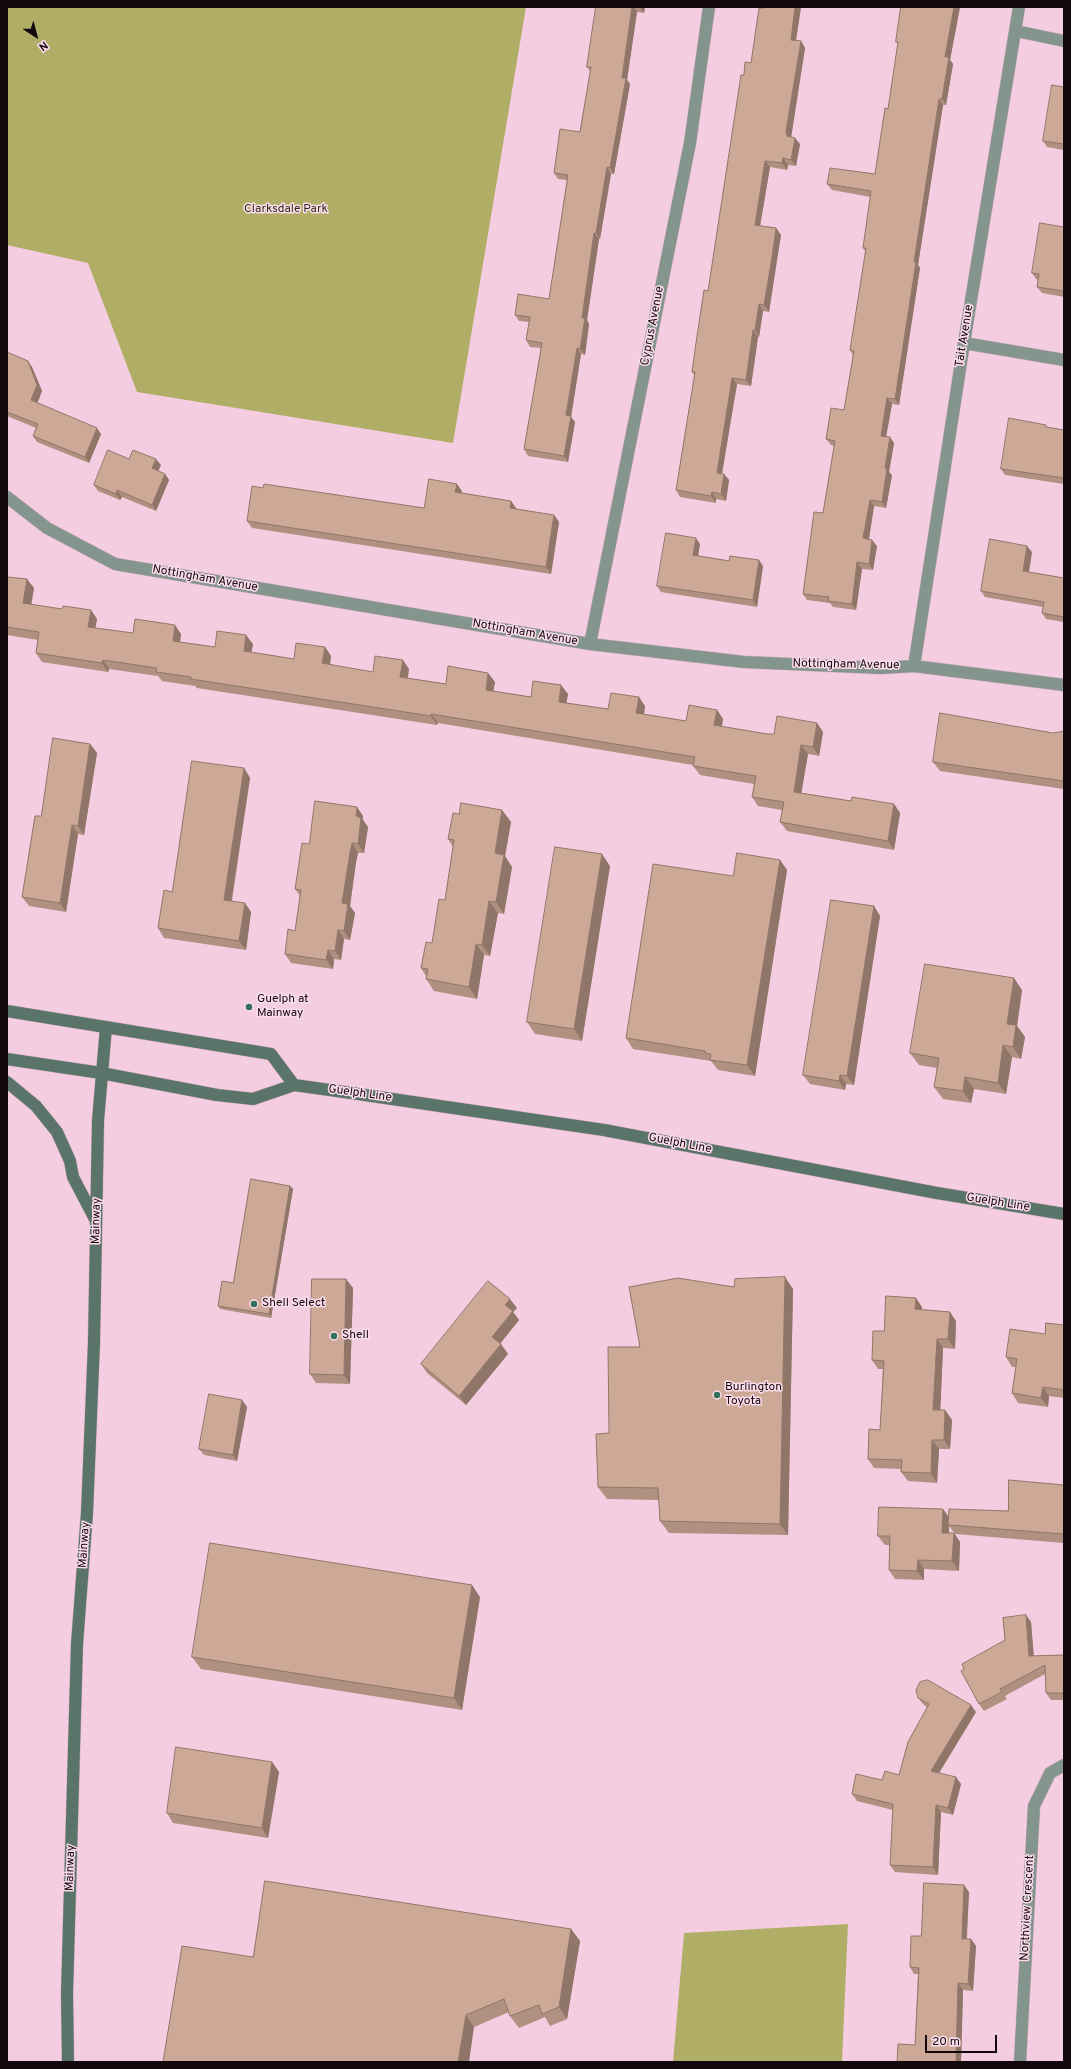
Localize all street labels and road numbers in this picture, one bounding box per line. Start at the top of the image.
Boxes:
street label: Cyprus Avenue [638,285,668,367]
street label: Tait Avenue [953,304,977,368]
street label: Nottingham Avenue [151,563,259,595]
street label: Nottingham Avenue [471,617,579,649]
street label: Nottingham Avenue [792,657,900,673]
street label: Guelph Line [327,1082,393,1106]
street label: Guelph Line [647,1131,713,1157]
street label: Guelph Line [965,1191,1031,1215]
street label: Mainway [89,1198,105,1244]
street label: Mainway [76,1521,94,1569]
street label: Mainway [63,1845,79,1891]
street label: Northview Crescent [1018,1855,1038,1961]

